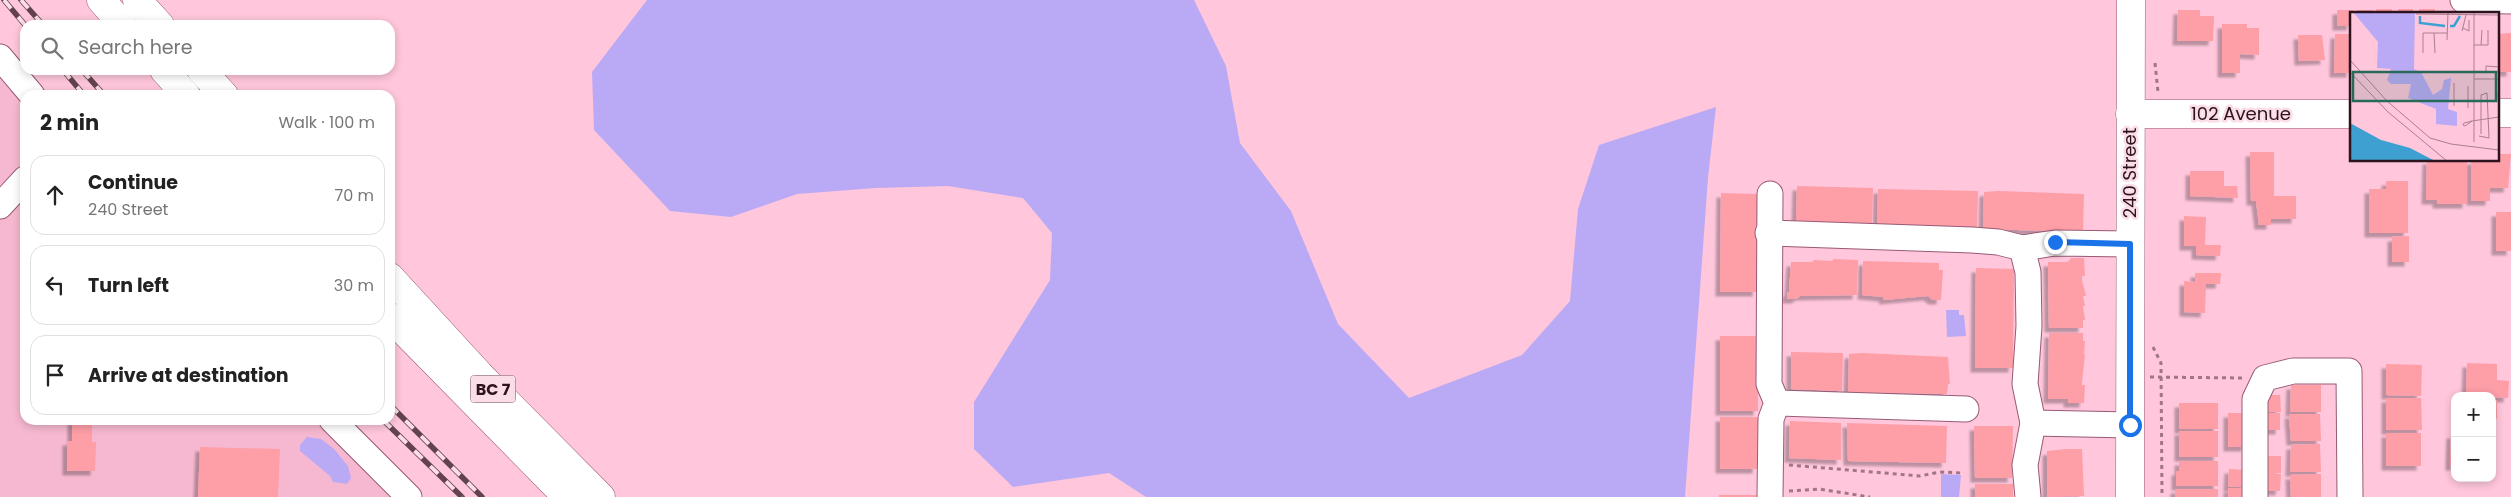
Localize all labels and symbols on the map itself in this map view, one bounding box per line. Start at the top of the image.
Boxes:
inset map [2350,12,2498,161]
street label: 102 Avenue [2191,101,2291,126]
street label: 240 Street [2117,128,2142,218]
route end [2044,231,2067,254]
road number: BC 7 [470,376,516,402]
route start [2119,414,2142,437]

